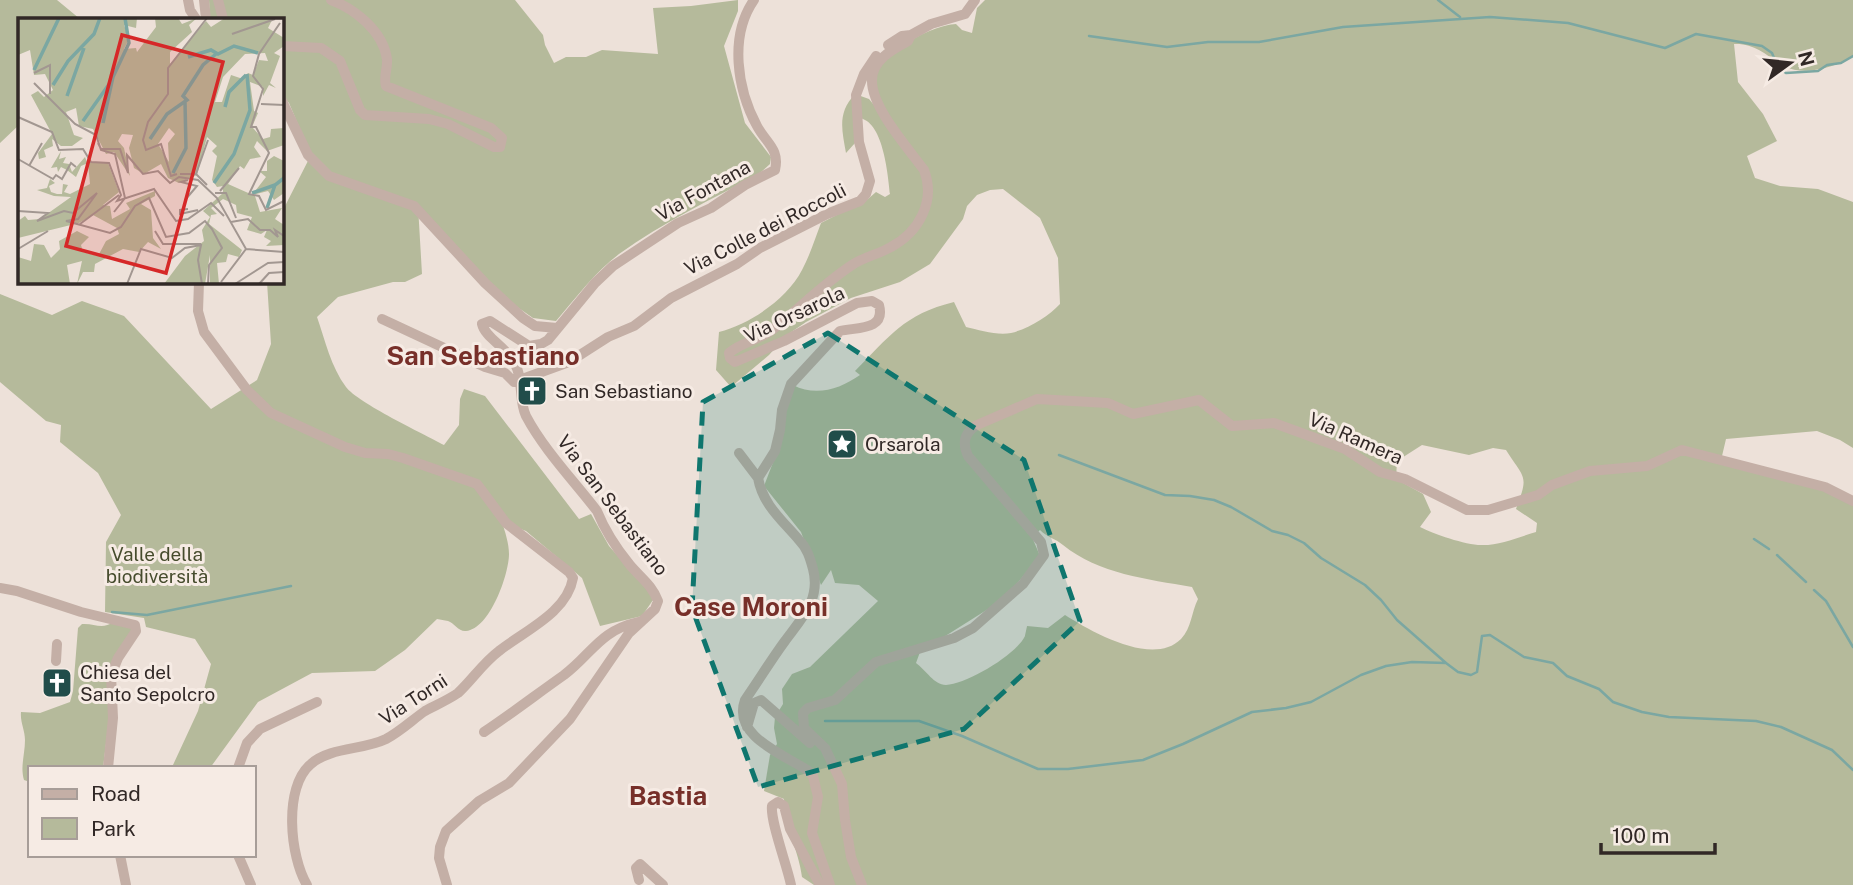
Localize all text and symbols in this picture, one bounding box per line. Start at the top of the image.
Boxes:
inset map [18,18,284,284]
north arrow [1755,28,1825,98]
text: N [1794,49,1819,69]
street label: Via Fontana [652,155,754,225]
street label: Via Colle dei Roccoli [680,179,850,279]
street label: Via Orsarola [740,281,848,347]
district label: San Sebastiano [386,340,580,371]
church icon: San Sebastiano [515,374,549,408]
place label: San Sebastiano [555,380,693,402]
street label: Via Ramera [1306,407,1406,469]
place icon: Orsarola [825,427,859,461]
street label: Via San Sebastiano [553,430,673,580]
place label: Orsarola [865,433,941,455]
park label: Valle della biodiversità [106,543,208,587]
district label: Case Moroni [674,591,828,622]
place label: Chiesa del Santo Sepolcro [80,661,215,705]
church icon: Chiesa del Santo Sepolcro [40,666,74,700]
street label: Via Torni [375,669,451,729]
legend [28,766,256,857]
district label: Bastia [629,780,707,811]
text: Road [91,781,141,806]
scale bar [1601,812,1715,856]
text: Park [91,816,136,841]
text: 100 m [1612,823,1669,848]

